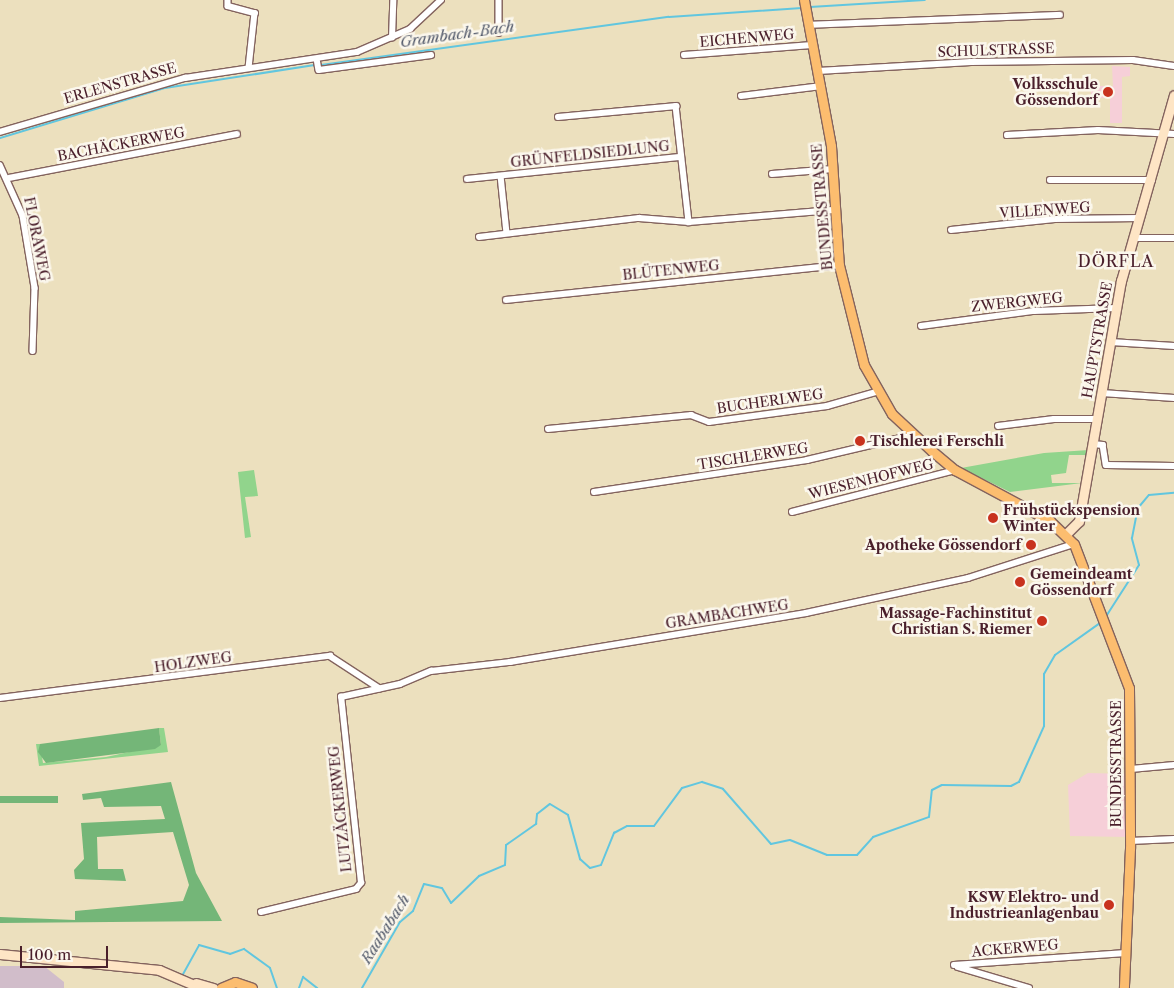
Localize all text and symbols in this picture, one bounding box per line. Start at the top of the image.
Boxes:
water label: Grambach-Bach [399,17,515,51]
street label: EICHENWEG [699,25,795,51]
street label: SCHULSTRASSE [937,40,1055,60]
street label: ERLENSTRASSE [62,59,178,107]
place label: Volksschule Gössendorf [1013,76,1098,108]
marker: Volksschule Gössendorf [1102,86,1114,98]
street label: BACHÄCKERWEG [56,123,186,165]
street label: GRÜNFELDSIEDLUNG [510,137,670,171]
street label: BUNDESSTRASSE [808,143,836,271]
street label: FLORAWEG [21,195,53,283]
street label: VILLENWEG [999,198,1091,222]
district label: DÖRFLA [1077,251,1155,271]
street label: BLÜTENWEG [622,257,720,283]
street label: HAUPTSTRASSE [1078,280,1116,400]
street label: ZWERGWEG [970,289,1064,315]
street label: BUCHERLWEG [716,385,824,417]
place label: Tischlerei Ferschli [870,433,1004,449]
marker: Tischlerei Ferschli [854,435,866,447]
street label: TISCHLERWEG [697,439,809,473]
street label: WIESENHOFWEG [807,455,935,503]
place label: Frühstückspension Winter [1003,502,1140,534]
marker: Frühstückspension Winter [987,512,999,524]
place label: Apotheke Gössendorf [865,537,1021,553]
marker: Apotheke Gössendorf [1025,539,1037,551]
place label: Gemeindeamt Gössendorf [1030,566,1132,598]
marker: Gemeindeamt Gössendorf [1014,576,1026,588]
street label: GRAMBACHWEG [664,596,790,632]
place label: Massage-Fachinstitut Christian S. Riemer [879,605,1032,638]
marker: Massage-Fachinstitut Christian S. Riemer [1036,615,1048,627]
street label: HOLZWEG [153,648,233,676]
street label: BUNDESSTRASSE [1108,700,1124,828]
street label: LUTZÄCKERWEG [325,745,355,873]
place label: KSW Elektro- und Industrieanlagenbau [949,889,1099,922]
water label: Raababach [357,891,413,967]
marker: KSW Elektro- und Industrieanlagenbau [1103,899,1115,911]
scale bar [22,936,110,968]
street label: ACKERWEG [971,936,1059,960]
text: 100 m [28,945,71,964]

